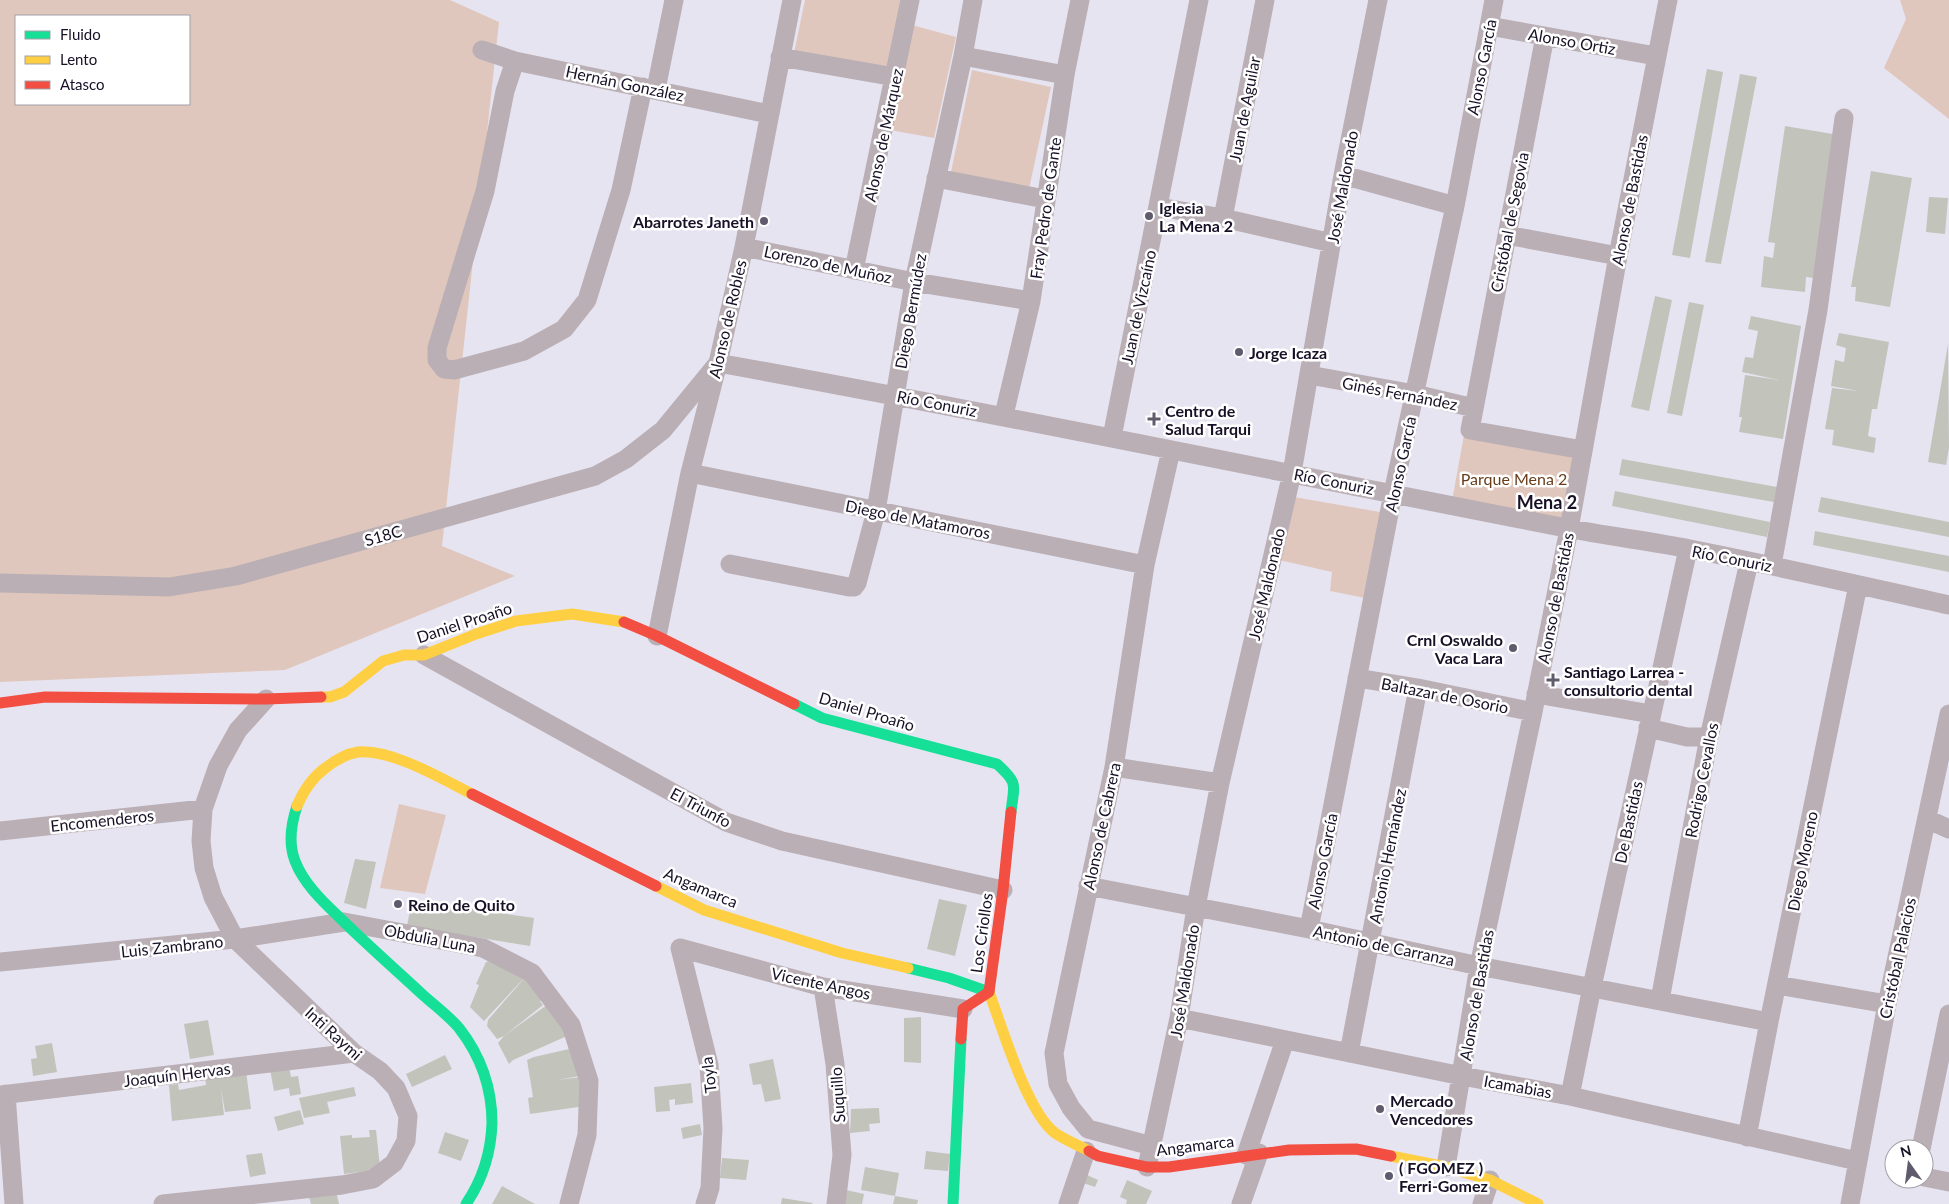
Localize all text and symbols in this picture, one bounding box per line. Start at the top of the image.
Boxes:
legend [15,15,190,105]
street label: Alonso García [1462,17,1500,117]
street label: Alonso Ortiz [1527,24,1617,58]
text: Fluido [60,25,101,43]
text: Lento [60,50,97,68]
street label: Juan de Aguilar [1224,55,1264,163]
street label: Hernán González [564,61,686,105]
street label: Alonso de Márquez [860,67,906,203]
text: Atasco [60,75,105,93]
street label: José Maldonado [1323,129,1361,245]
street label: Alonso de Bastidas [1607,133,1651,267]
street label: Fray Pedro de Gante [1026,136,1064,280]
street label: Cristóbal de Segovia [1486,150,1532,294]
place label: Iglesia La Mena 2 [1159,198,1233,235]
marker: Iglesia La Mena 2 [1143,210,1155,222]
place label: Abarrotes Janeth [632,212,754,231]
marker: Abarrotes Janeth [758,215,770,227]
street label: Lorenzo de Muñoz [762,241,894,287]
street label: Juan de Vizcaíno [1117,248,1159,366]
street label: Diego Bermúdez [890,252,930,370]
street label: Alonso de Robles [704,258,750,380]
place label: Jorge Icaza [1249,343,1327,362]
marker: Jorge Icaza [1233,346,1245,358]
street label: Ginés Fernández [1341,373,1459,413]
street label: Río Conuriz [895,386,979,420]
place label: Centro de Salud Tarqui [1165,401,1251,438]
marker: Centro de Salud Tarqui [1147,412,1161,426]
street label: Alonso García [1381,414,1419,514]
street label: Río Conuriz [1292,464,1376,498]
park label: Parque Mena 2 [1461,469,1567,488]
district label: Mena 2 [1517,491,1577,513]
street label: Diego de Matamoros [844,496,992,542]
street label: S18C [362,521,404,549]
street label: José Maldonado [1244,526,1288,642]
street label: Alonso de Bastidas [1533,531,1577,665]
street label: Río Conuriz [1690,541,1774,575]
street label: Daniel Proaño [414,598,514,646]
place label: Crnl Oswaldo Vaca Lara [1407,630,1503,667]
marker: Crnl Oswaldo Vaca Lara [1507,642,1519,654]
place label: Santiago Larrea - consultorio dental [1564,662,1693,699]
street label: Baltazar de Osorio [1380,673,1510,717]
marker: Santiago Larrea - consultorio dental [1546,673,1560,687]
street label: Daniel Proaño [817,687,917,735]
street label: Rodrigo Cevallos [1681,721,1721,839]
street label: Alonso de Cabrera [1078,761,1124,891]
street label: De Bastidas [1610,779,1646,865]
street label: El Triunfo [667,783,735,831]
street label: Antonio Hernández [1365,787,1409,925]
street label: Encomenderos [49,805,155,835]
street label: Diego Moreno [1783,809,1821,913]
street label: Alonso García [1303,811,1341,911]
street label: Angamarca [661,863,741,911]
street label: Los Criollos [966,892,996,974]
place label: Reino de Quito [408,895,515,914]
street label: Cristóbal Palacios [1875,896,1919,1020]
marker: Reino de Quito [392,898,404,910]
street label: Obdulia Luna [383,920,477,956]
street label: Antonio de Carranza [1312,921,1456,969]
street label: José Maldonado [1166,923,1202,1039]
street label: Alonso de Bastidas [1455,928,1497,1062]
street label: Luis Zambrano [120,931,224,961]
street label: Vicente Angos [770,963,872,1003]
street label: Inti Raymi [302,1003,366,1063]
street label: Toyla [696,1056,720,1094]
street label: Joaquín Hervas [123,1058,232,1090]
street label: Suquillo [826,1067,848,1123]
street label: Icamabias [1483,1071,1554,1101]
place label: Mercado Vencedores [1389,1091,1473,1128]
marker: Mercado Vencedores [1374,1103,1386,1115]
street label: Angamarca [1155,1131,1235,1159]
north arrow [1884,1139,1934,1189]
text: N [1898,1141,1913,1160]
place label: ( FGOMEZ ) Ferri-Gomez [1399,1158,1488,1195]
marker: ( FGOMEZ ) Ferri-Gomez [1383,1170,1395,1182]

